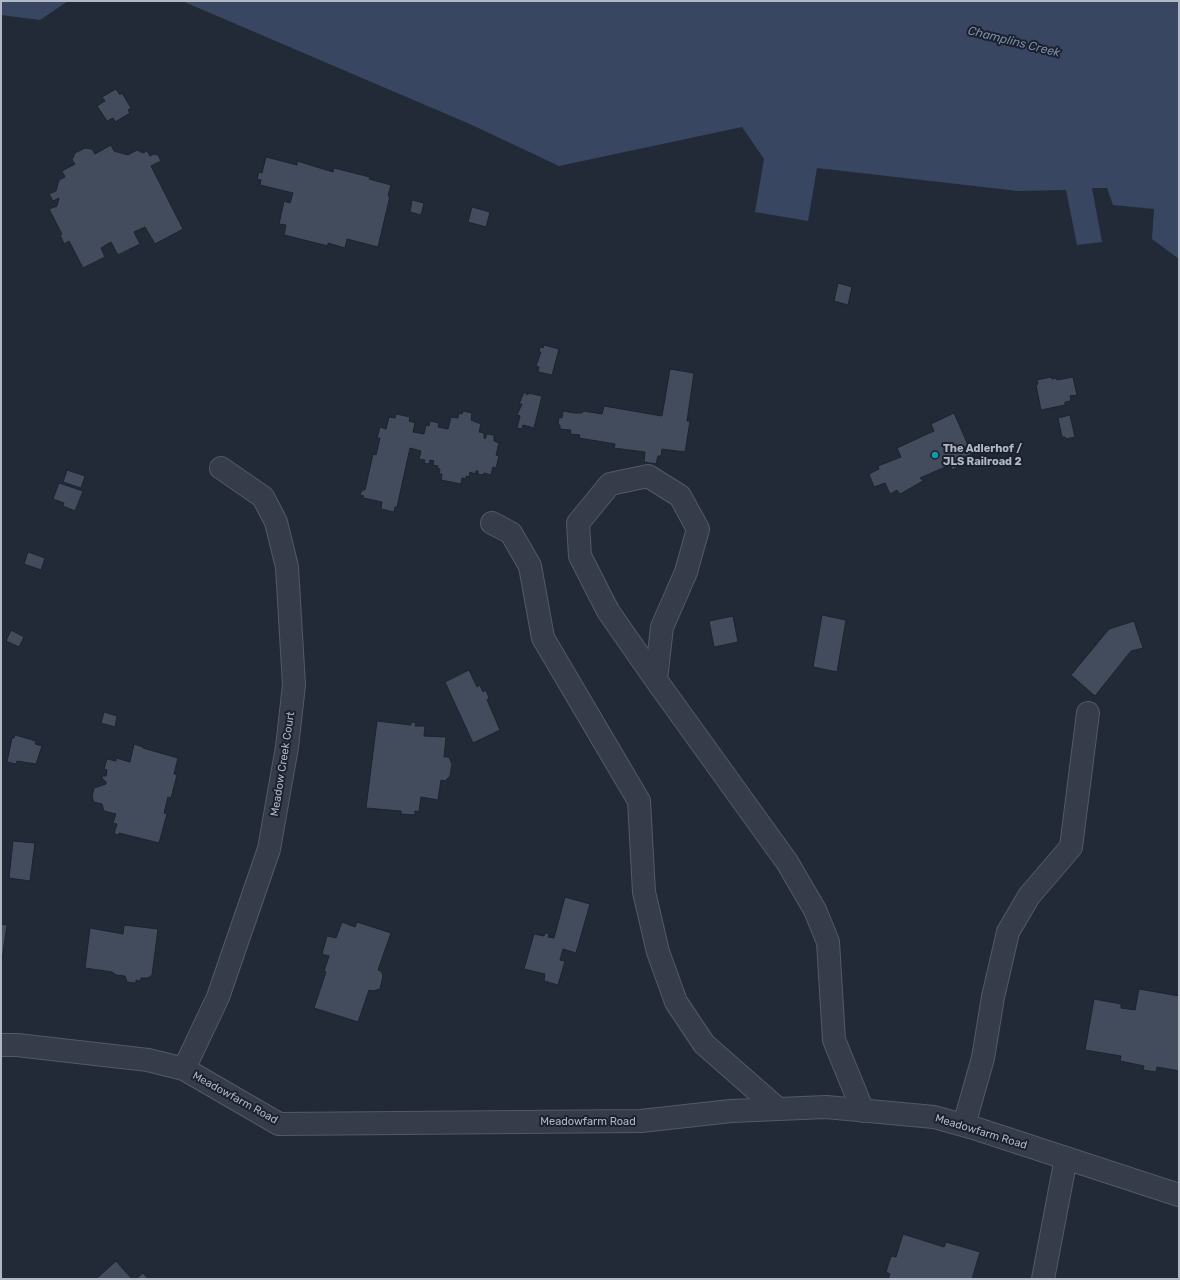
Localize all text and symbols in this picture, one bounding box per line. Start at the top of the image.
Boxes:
water label: Champlins Creek [966,24,1062,60]
place label: The Adlerhof / JLS Railroad 2 [943,442,1022,468]
marker: The Adlerhof / JLS Railroad 2 [930,450,940,460]
street label: Meadow Creek Court [268,711,298,817]
street label: Meadowfarm Road [190,1069,280,1127]
street label: Meadowfarm Road [933,1112,1029,1152]
street label: Meadowfarm Road [540,1115,636,1129]

